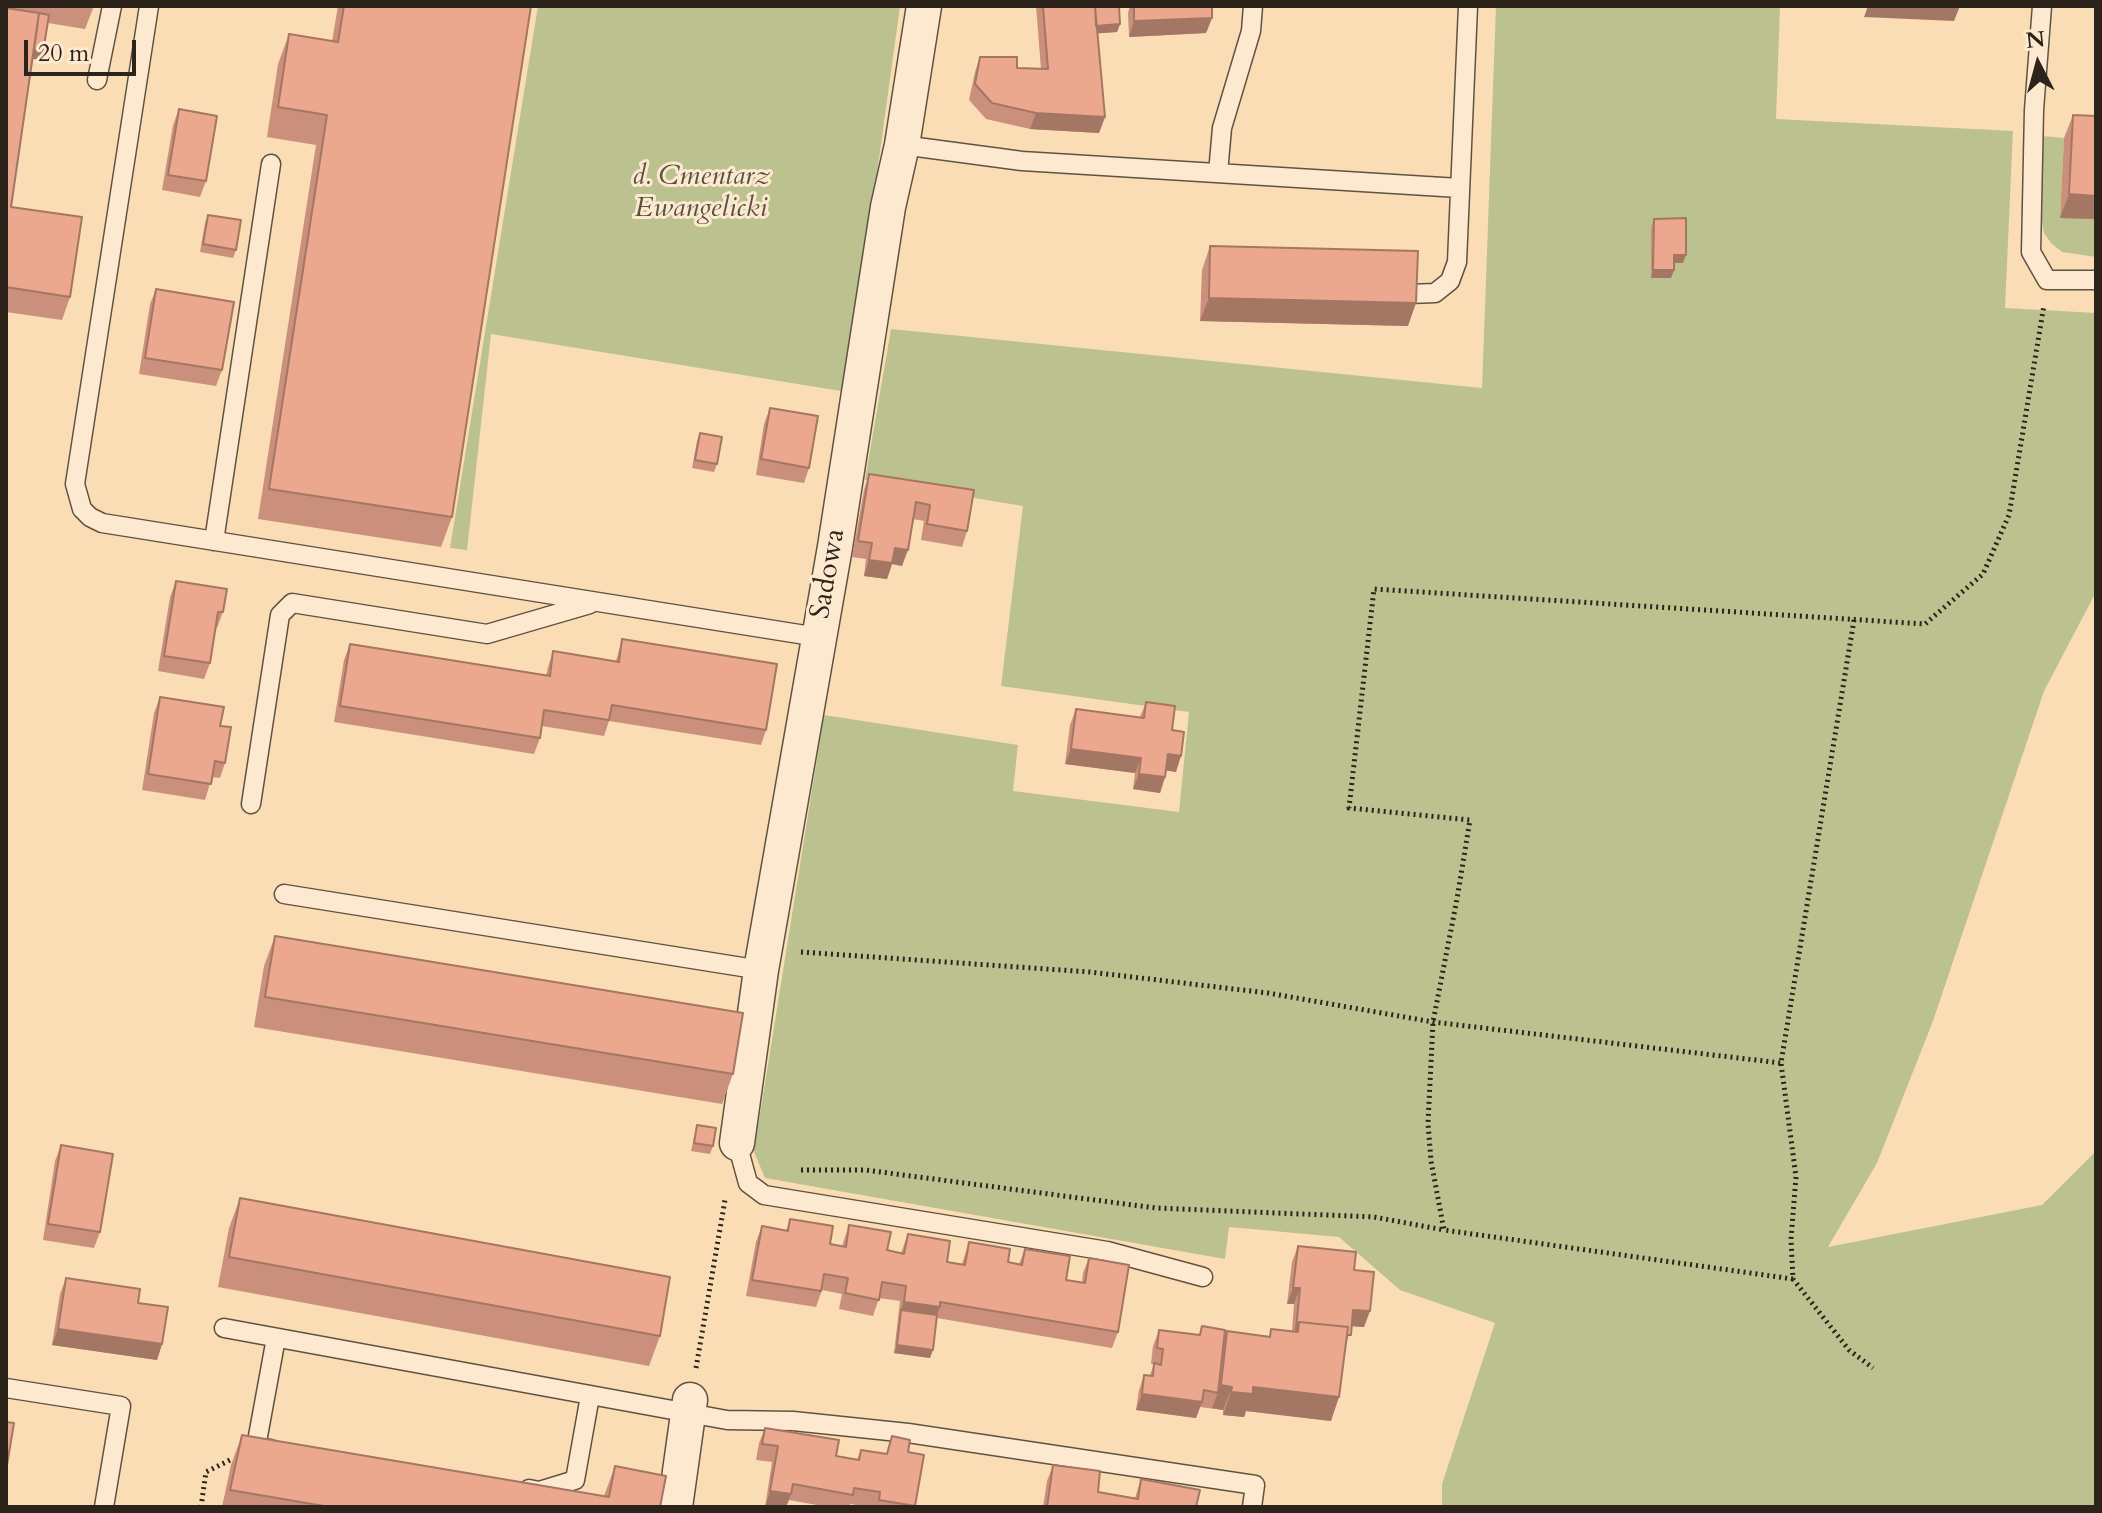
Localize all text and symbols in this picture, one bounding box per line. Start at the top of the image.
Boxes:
scale bar [28,24,140,74]
north arrow [1998,24,2078,104]
text: N [2024,24,2047,56]
text: 20 m [38,37,89,70]
park label: d. Cmentarz Ewangelicki [632,161,770,227]
street label: Sadowa [805,526,853,622]

